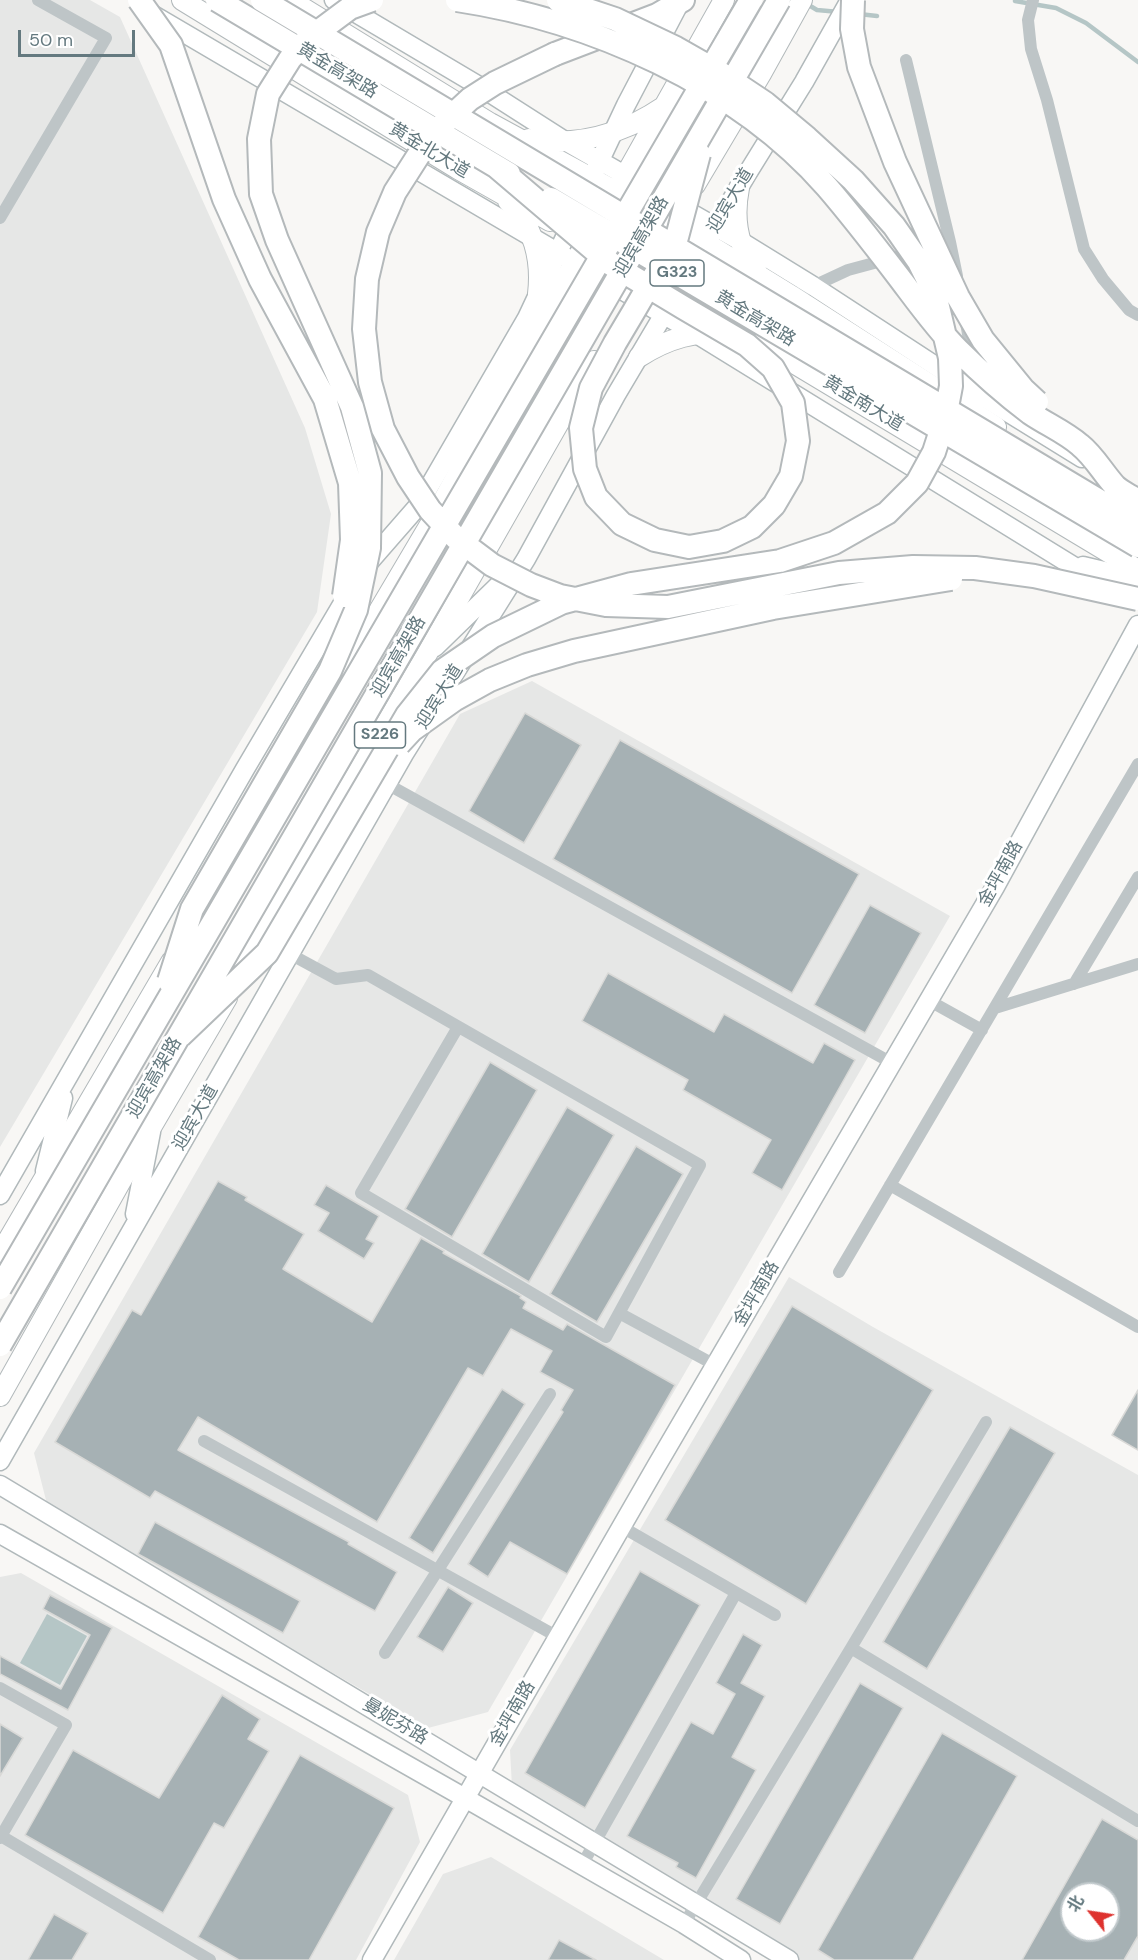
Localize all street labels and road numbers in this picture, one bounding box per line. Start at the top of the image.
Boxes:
street label: 黄金高架路 [293,39,381,103]
street label: 黄金北大道 [385,119,473,183]
street label: 迎宾大道 [703,165,759,237]
street label: 迎宾高架路 [610,193,674,281]
road number: G323 [650,260,704,286]
street label: 黄金高架路 [711,287,799,351]
street label: 黄金南大道 [819,372,907,436]
street label: 迎宾高架路 [367,613,431,701]
street label: 迎宾大道 [412,661,468,733]
road number: S226 [354,722,406,748]
street label: 金坪南路 [974,837,1028,911]
street label: 迎宾高架路 [123,1034,187,1122]
street label: 迎宾大道 [169,1081,223,1155]
street label: 金坪南路 [730,1257,784,1331]
street label: 金坪南路 [486,1677,540,1751]
street label: 曼妮芬路 [359,1694,431,1750]

